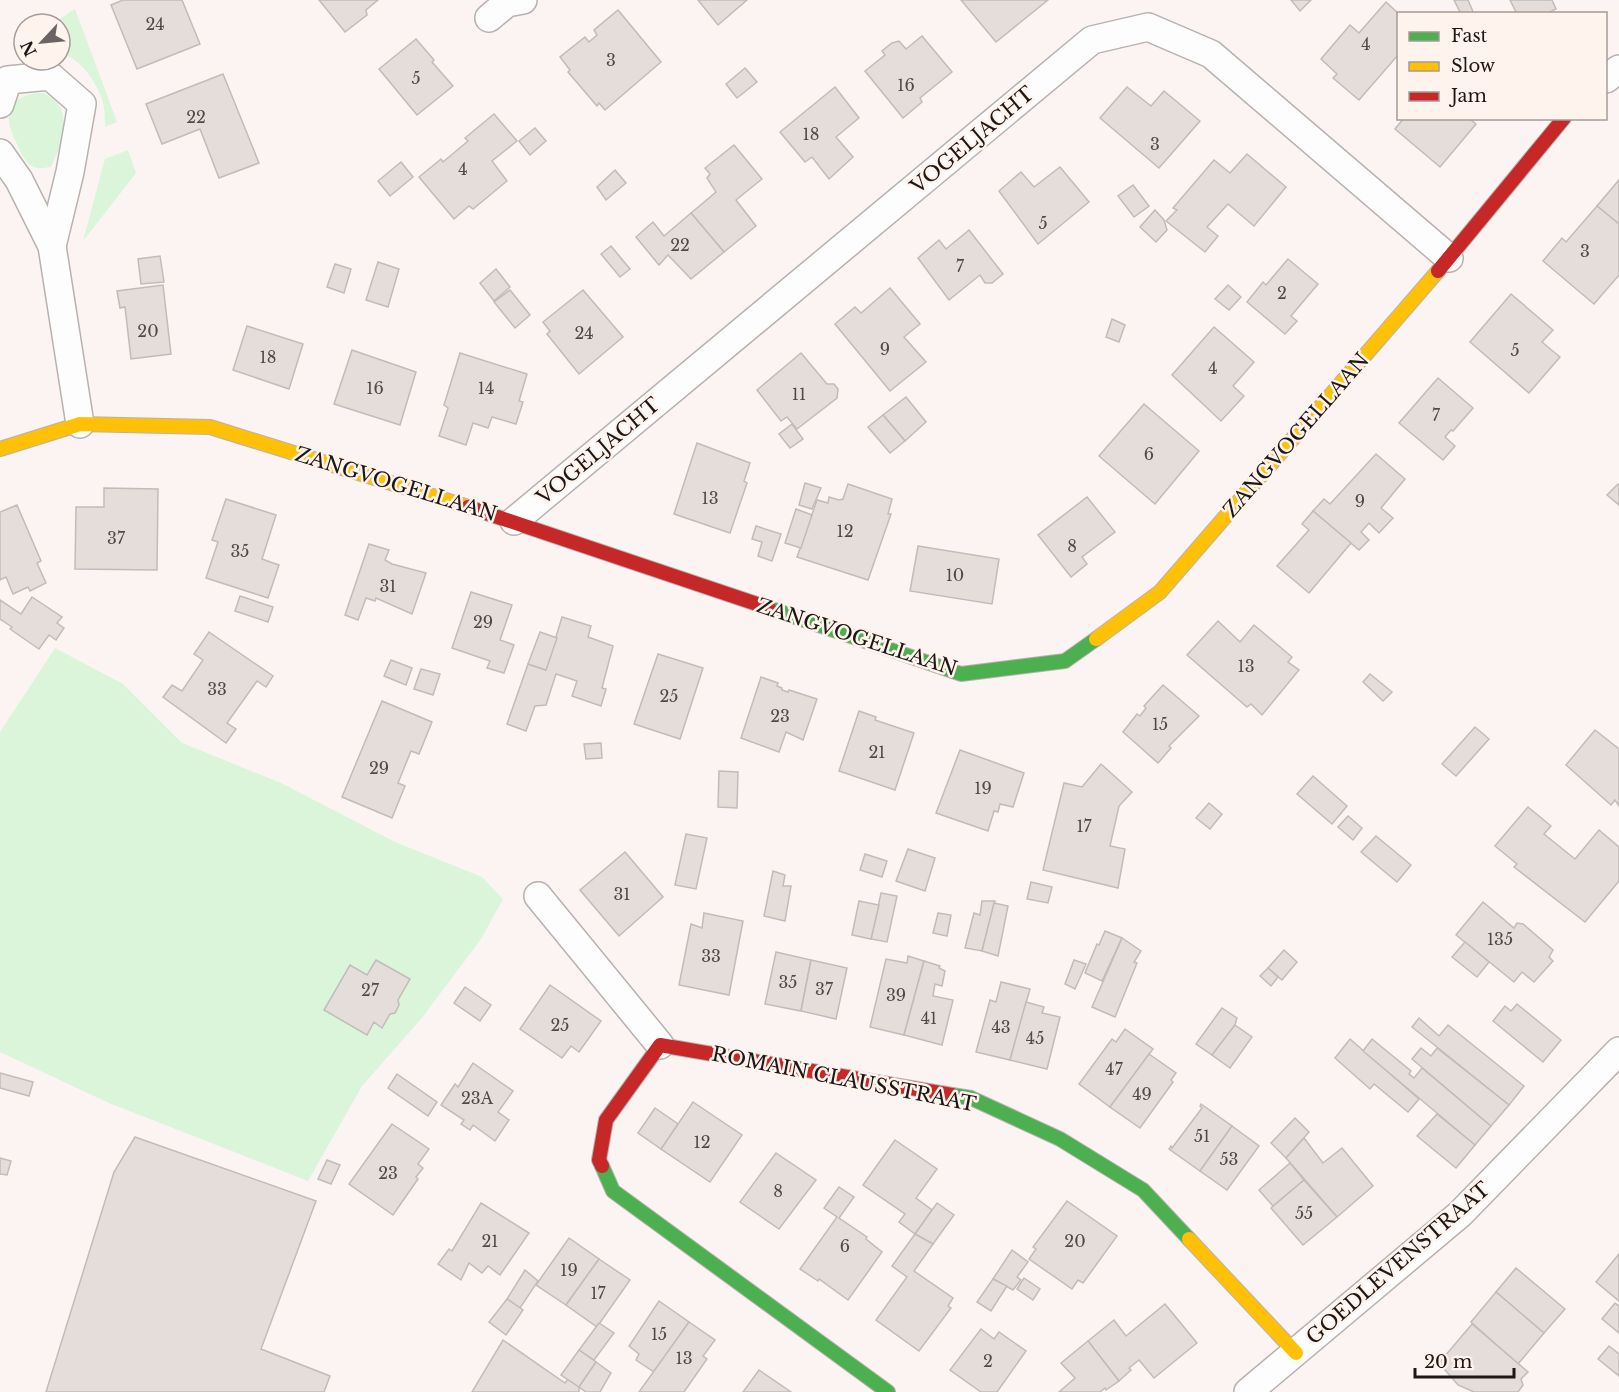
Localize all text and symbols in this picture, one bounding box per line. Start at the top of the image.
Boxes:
north arrow [12,12,72,72]
legend [1397,12,1607,120]
house number: 24 [145,14,165,34]
text: Fast [1451,25,1488,47]
house number: 4 [1361,34,1371,54]
text: N [16,37,41,60]
house number: 3 [606,50,616,70]
text: Slow [1451,55,1496,77]
house number: 5 [411,68,421,88]
house number: 16 [897,75,915,95]
street label: VOGELJACHT [905,81,1039,199]
text: Jam [1449,85,1487,107]
house number: 22 [186,107,206,127]
house number: 18 [803,124,819,144]
house number: 3 [1150,134,1160,154]
house number: 4 [458,159,468,179]
house number: 5 [1038,213,1048,233]
house number: 22 [670,235,690,255]
house number: 3 [1580,241,1590,261]
house number: 7 [956,256,965,276]
house number: 2 [1277,283,1287,303]
house number: 20 [137,321,159,341]
house number: 24 [574,323,594,343]
house number: 9 [880,339,890,359]
house number: 5 [1510,340,1520,360]
house number: 18 [260,347,276,367]
street label: ZANGVOGELLAAN [1218,348,1374,522]
house number: 4 [1208,358,1218,378]
house number: 16 [366,378,384,398]
house number: 14 [478,378,494,398]
house number: 11 [792,384,806,404]
street label: VOGELJACHT [531,392,665,510]
house number: 7 [1432,405,1441,425]
street label: ZANGVOGELLAAN [292,442,500,526]
house number: 6 [1144,444,1154,464]
house number: 13 [702,488,719,508]
house number: 9 [1355,491,1365,511]
house number: 12 [837,521,854,541]
house number: 37 [107,528,126,548]
house number: 8 [1067,536,1077,556]
house number: 35 [231,541,249,561]
house number: 10 [946,565,964,585]
house number: 31 [380,576,397,596]
street label: ZANGVOGELLAAN [754,593,960,681]
house number: 29 [473,612,493,632]
house number: 13 [1238,656,1255,676]
house number: 33 [207,679,227,699]
house number: 25 [660,686,678,706]
house number: 23 [770,706,790,726]
house number: 15 [1152,714,1168,734]
house number: 21 [869,742,886,762]
house number: 29 [369,758,389,778]
house number: 19 [974,778,992,798]
house number: 17 [1076,816,1093,836]
house number: 31 [614,884,631,904]
house number: 135 [1487,929,1513,949]
house number: 33 [701,946,721,966]
house number: 35 [779,972,797,992]
house number: 37 [815,979,834,999]
house number: 27 [361,980,380,1000]
house number: 39 [886,985,906,1005]
house number: 41 [921,1008,937,1028]
house number: 25 [551,1015,569,1035]
house number: 43 [991,1017,1011,1037]
house number: 45 [1026,1028,1044,1048]
street label: ROMAIN CLAUSSTRAAT [710,1042,978,1116]
house number: 47 [1105,1059,1124,1079]
house number: 49 [1132,1084,1152,1104]
house number: 23A [461,1088,494,1108]
house number: 51 [1194,1126,1210,1146]
house number: 12 [694,1132,711,1152]
house number: 53 [1220,1149,1238,1169]
house number: 23 [378,1163,398,1183]
street label: GOEDLEVENSTRAAT [1301,1177,1495,1349]
house number: 8 [773,1181,783,1201]
house number: 55 [1295,1203,1313,1223]
house number: 21 [482,1231,499,1251]
house number: 20 [1064,1231,1086,1251]
house number: 6 [840,1236,850,1256]
house number: 19 [560,1260,578,1280]
house number: 17 [590,1283,607,1303]
house number: 15 [651,1324,667,1344]
scale bar [1415,1341,1514,1379]
house number: 13 [676,1348,693,1368]
house number: 2 [983,1351,993,1371]
text: 20 m [1424,1351,1472,1373]

